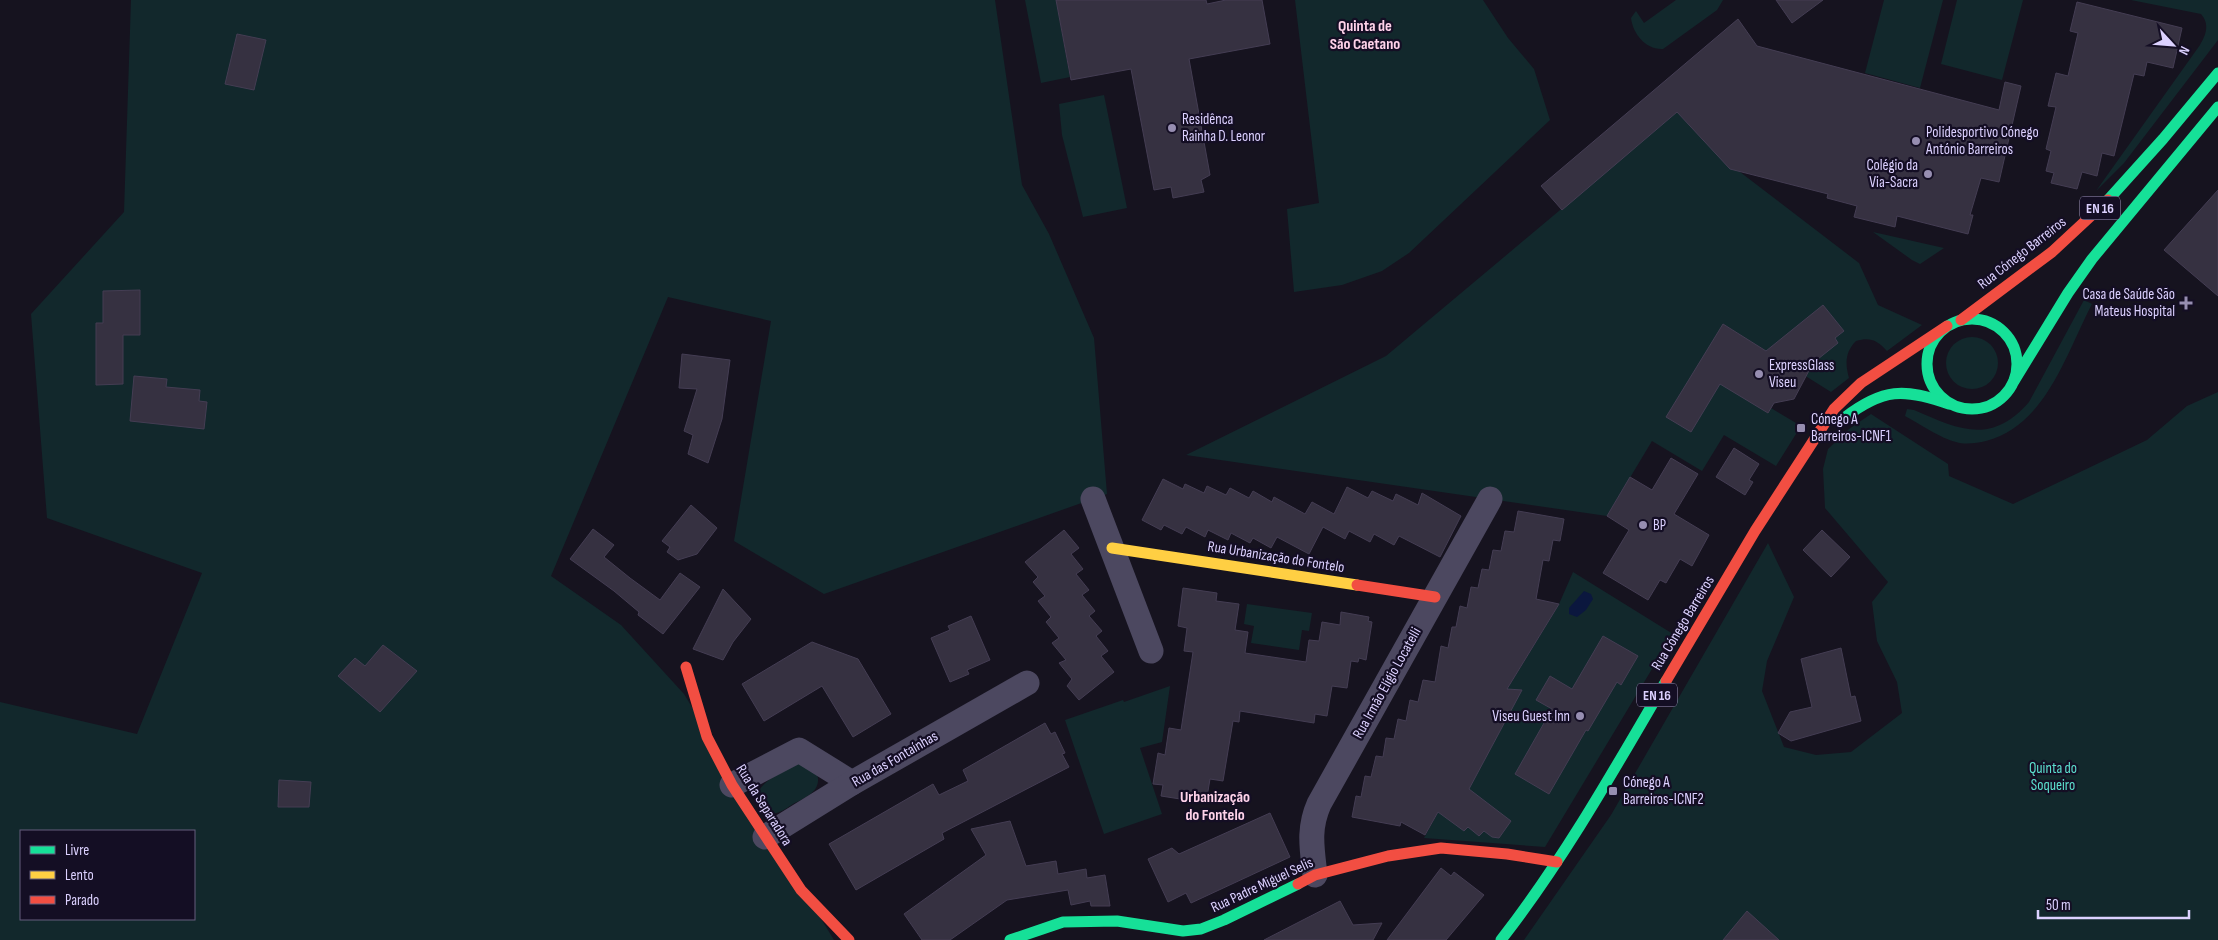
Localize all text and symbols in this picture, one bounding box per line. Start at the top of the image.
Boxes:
district label: Quinta de São Caetano [1330,17,1400,54]
north arrow [2148,20,2198,70]
text: N [2175,43,2194,58]
place label: Residênca Rainha D. Leonor [1182,110,1266,146]
marker: Residênca Rainha D. Leonor [1166,122,1178,134]
place label: Polidesportivo Cónego António Barreiros [1925,123,2039,159]
marker: Polidesportivo Cónego António Barreiros [1910,135,1922,147]
place label: Colégio da Via-Sacra [1866,156,1918,192]
marker: Colégio da Via-Sacra [1922,168,1934,180]
road number: EN 16 [2080,197,2120,220]
street label: Rua Cónego Barreiros [1974,213,2070,293]
place label: Casa de Saúde São Mateus Hospital [2082,285,2175,321]
marker: Casa de Saúde São Mateus Hospital [2179,296,2193,310]
place label: ExpressGlass Viseu [1769,356,1834,392]
marker: ExpressGlass Viseu [1753,368,1765,380]
place label: Cónego A Barreiros-ICNF1 [1811,410,1892,446]
marker: Cónego A Barreiros-ICNF1 [1795,422,1807,434]
place label: BP [1653,516,1666,535]
marker: BP [1637,519,1649,531]
street label: Rua Urbanização do Fontelo [1206,537,1346,577]
street label: Rua Cónego Barreiros [1647,572,1719,674]
street label: Rua Irmão Elígio Locatelli [1349,624,1426,742]
road number: EN 16 [1637,684,1677,706]
place label: Viseu Guest Inn [1492,707,1570,726]
marker: Viseu Guest Inn [1574,710,1586,722]
street label: Rua das Fontaínhas [848,727,942,791]
park label: Quinta do Soqueiro [2029,759,2077,795]
street label: Rua da Separadora [731,761,797,849]
place label: Cónego A Barreiros-ICNF2 [1623,773,1704,809]
marker: Cónego A Barreiros-ICNF2 [1607,785,1619,797]
district label: Urbanização do Fontelo [1180,788,1250,825]
legend [20,830,195,920]
text: Livre [65,841,89,860]
street label: Rua Padre Miguel Selis [1208,853,1316,917]
text: Lento [65,866,94,885]
scale bar [2038,888,2189,920]
text: Parado [65,891,99,910]
text: 50 m [2046,896,2071,915]

